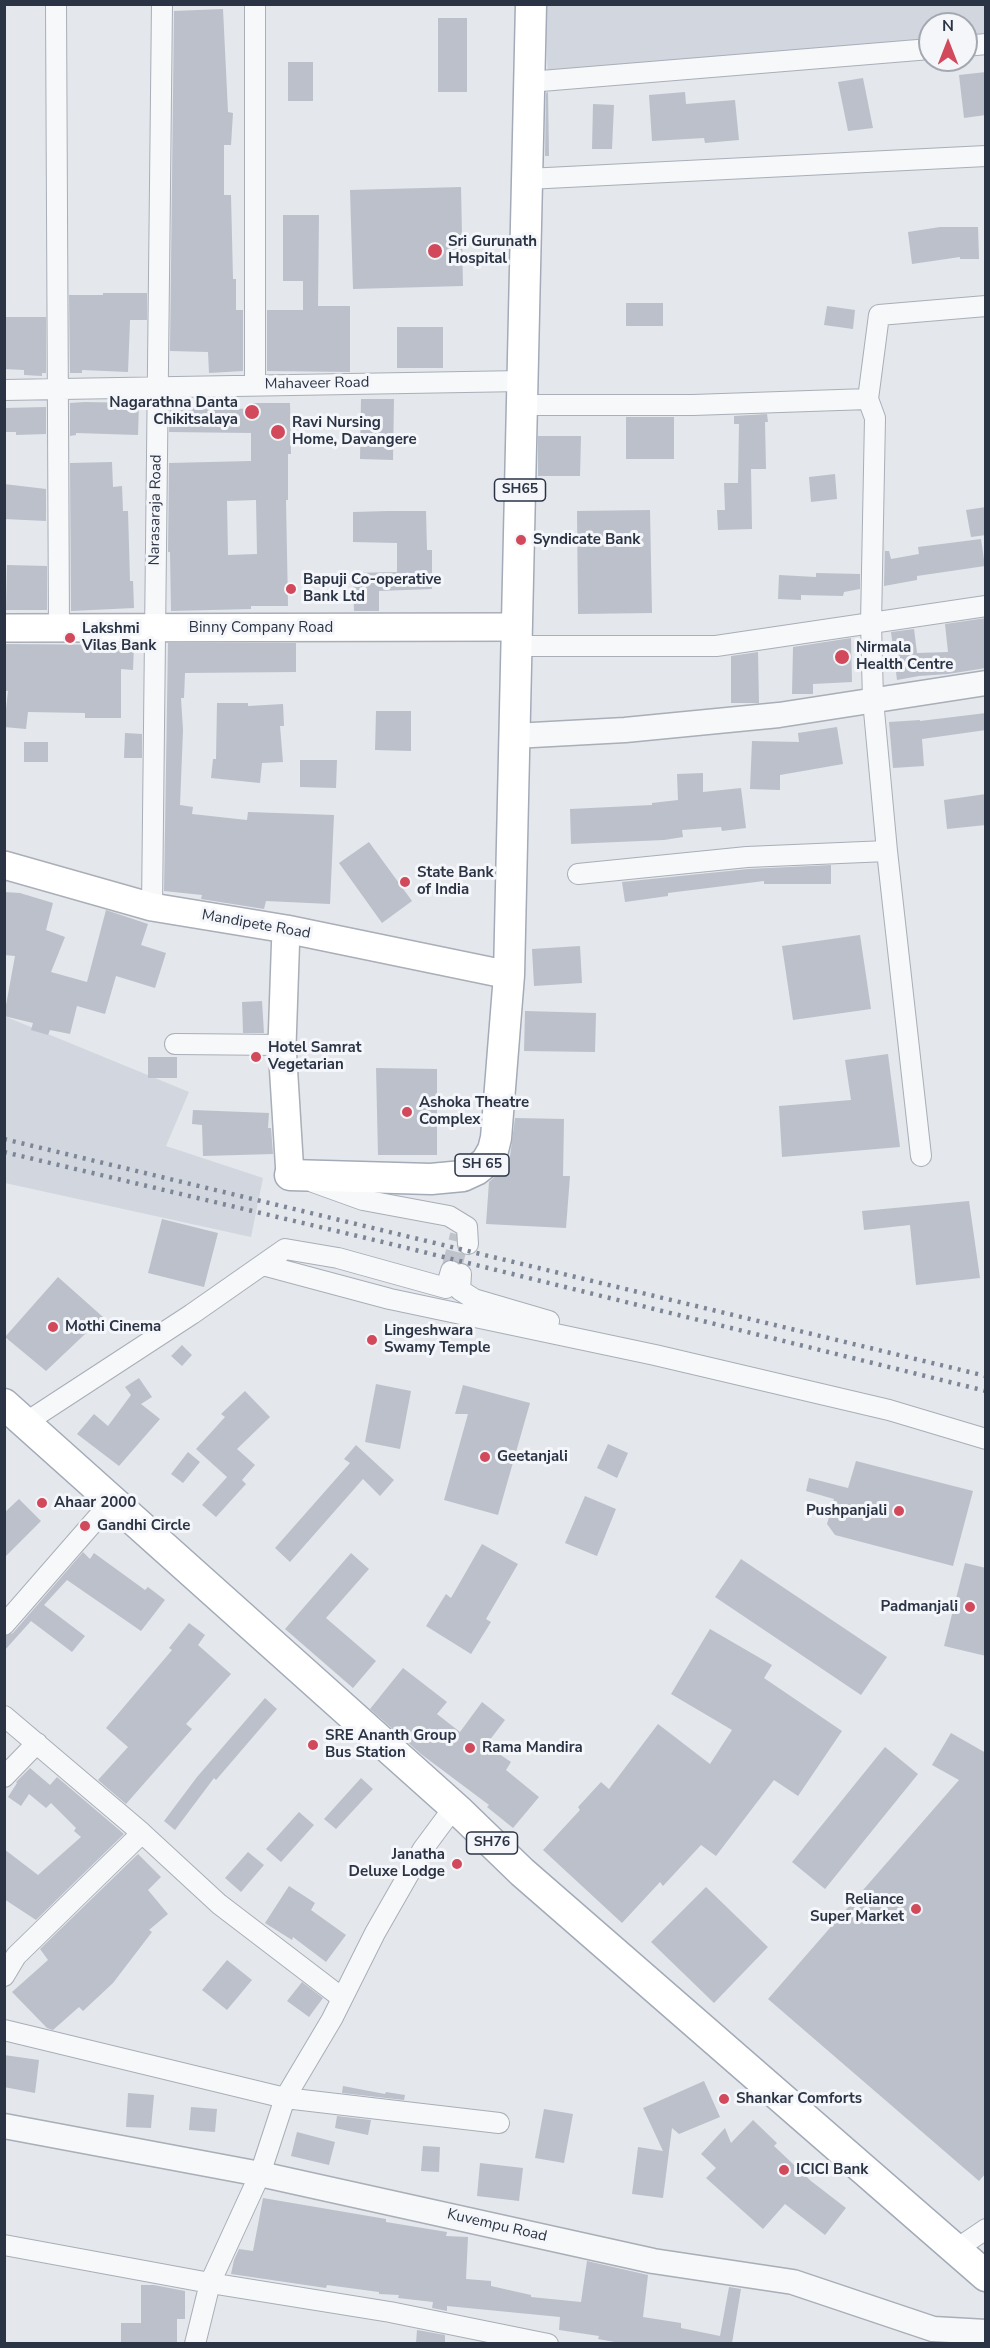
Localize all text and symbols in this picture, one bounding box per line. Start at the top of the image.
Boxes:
north arrow [918,12,978,72]
text: N [942,15,954,37]
place label: Sri Gurunath Hospital [448,233,537,268]
marker: Sri Gurunath Hospital [426,242,444,260]
street label: Mahaveer Road [264,374,370,394]
place label: Nagarathna Danta Chikitsalaya [109,394,238,429]
marker: Nagarathna Danta Chikitsalaya [243,403,261,421]
place label: Ravi Nursing Home, Davangere [292,414,417,449]
marker: Ravi Nursing Home, Davangere [269,423,287,441]
street label: Narasaraja Road [146,454,166,566]
road number: SH65 [494,479,546,501]
place label: Syndicate Bank [533,531,640,549]
marker: Syndicate Bank [514,533,528,547]
place label: Bapuji Co-operative Bank Ltd [303,571,441,606]
marker: Bapuji Co-operative Bank Ltd [284,582,298,596]
street label: Binny Company Road [189,619,333,637]
place label: Lakshmi Vilas Bank [82,620,156,655]
marker: Lakshmi Vilas Bank [63,631,77,645]
place label: Nirmala Health Centre [856,639,953,674]
marker: Nirmala Health Centre [833,648,851,666]
place label: State Bank of India [417,864,494,899]
marker: State Bank of India [398,875,412,889]
street label: Mandipete Road [200,907,312,943]
place label: Hotel Samrat Vegetarian [268,1039,361,1074]
marker: Hotel Samrat Vegetarian [249,1050,263,1064]
place label: Ashoka Theatre Complex [419,1094,529,1129]
marker: Ashoka Theatre Complex [400,1105,414,1119]
road number: SH 65 [455,1154,509,1176]
place label: Mothi Cinema [65,1318,161,1336]
marker: Mothi Cinema [46,1320,60,1334]
place label: Lingeshwara Swamy Temple [384,1322,490,1357]
marker: Lingeshwara Swamy Temple [365,1333,379,1347]
place label: Geetanjali [497,1448,568,1466]
marker: Geetanjali [478,1450,492,1464]
place label: Ahaar 2000 [54,1494,136,1512]
marker: Ahaar 2000 [35,1496,49,1510]
place label: Pushpanjali [806,1502,887,1520]
marker: Pushpanjali [892,1504,906,1518]
place label: Gandhi Circle [97,1517,190,1535]
marker: Gandhi Circle [78,1519,92,1533]
place label: Padmanjali [881,1598,958,1616]
marker: Padmanjali [963,1600,977,1614]
place label: SRE Ananth Group Bus Station [325,1727,456,1762]
marker: SRE Ananth Group Bus Station [306,1738,320,1752]
place label: Rama Mandira [482,1739,583,1757]
marker: Rama Mandira [463,1741,477,1755]
road number: SH76 [466,1832,518,1854]
place label: Janatha Deluxe Lodge [349,1846,445,1881]
marker: Janatha Deluxe Lodge [450,1857,464,1871]
place label: Reliance Super Market [810,1891,904,1926]
marker: Reliance Super Market [909,1902,923,1916]
place label: Shankar Comforts [736,2090,862,2108]
marker: Shankar Comforts [717,2092,731,2106]
place label: ICICI Bank [796,2161,868,2179]
marker: ICICI Bank [777,2163,791,2177]
street label: Kuvempu Road [445,2206,549,2246]

